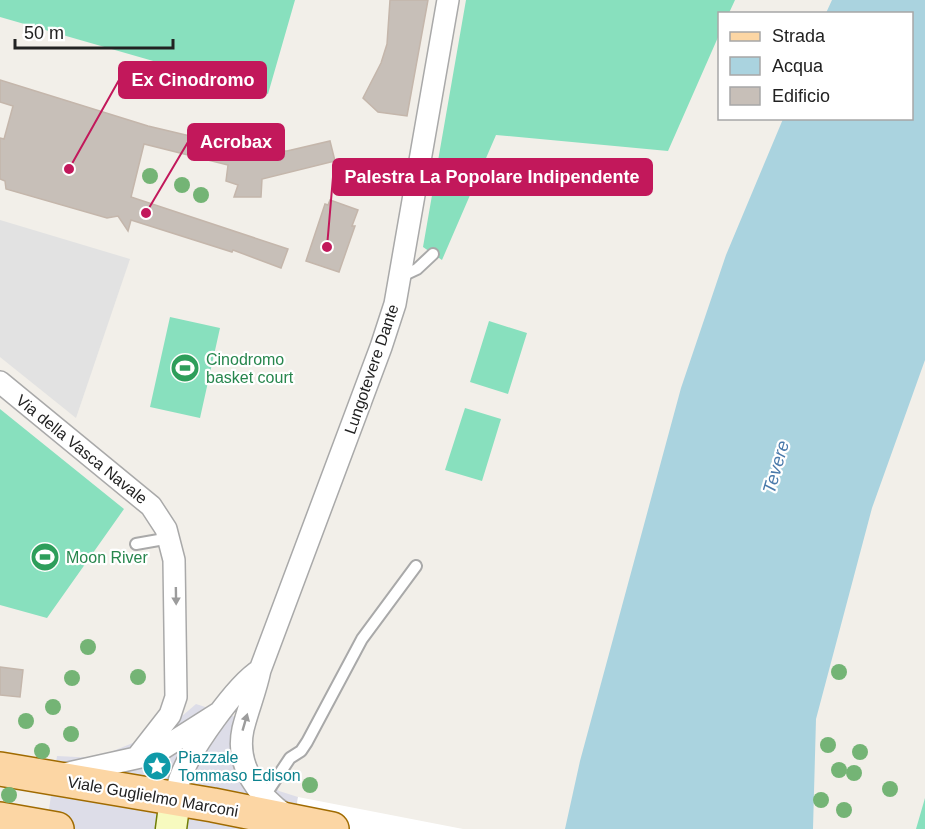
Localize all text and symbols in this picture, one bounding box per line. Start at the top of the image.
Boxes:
scale bar [15,12,172,50]
legend [718,12,913,120]
text: 50 m [24,23,64,43]
text: Strada [772,26,826,46]
text: Acqua [772,56,824,76]
callout: Ex Cinodromo [119,62,266,98]
text: Ex Cinodromo [131,70,255,90]
text: Edificio [772,86,830,106]
callout: Acrobax [188,124,284,160]
text: Acrobax [200,132,272,152]
callout: Palestra La Popolare Indipendente [333,159,652,195]
text: Palestra La Popolare Indipendente [344,167,640,187]
street label: Lungotevere Dante [341,302,402,436]
place label: Cinodromo basket court [206,351,294,386]
sports icon: Cinodromo basket court [169,352,201,384]
street label: Via della Vasca Navale [13,391,150,507]
water label: Tevere [759,438,793,496]
sports icon: Moon River [29,541,61,573]
place label: Moon River [66,549,148,566]
one-way arrow [171,587,181,606]
one-way arrow [241,713,250,731]
place label: Piazzale Tommaso Edison [178,749,301,784]
place icon: Piazzale Tommaso Edison [141,750,173,782]
street label: Viale Guglielmo Marconi [66,773,240,820]

